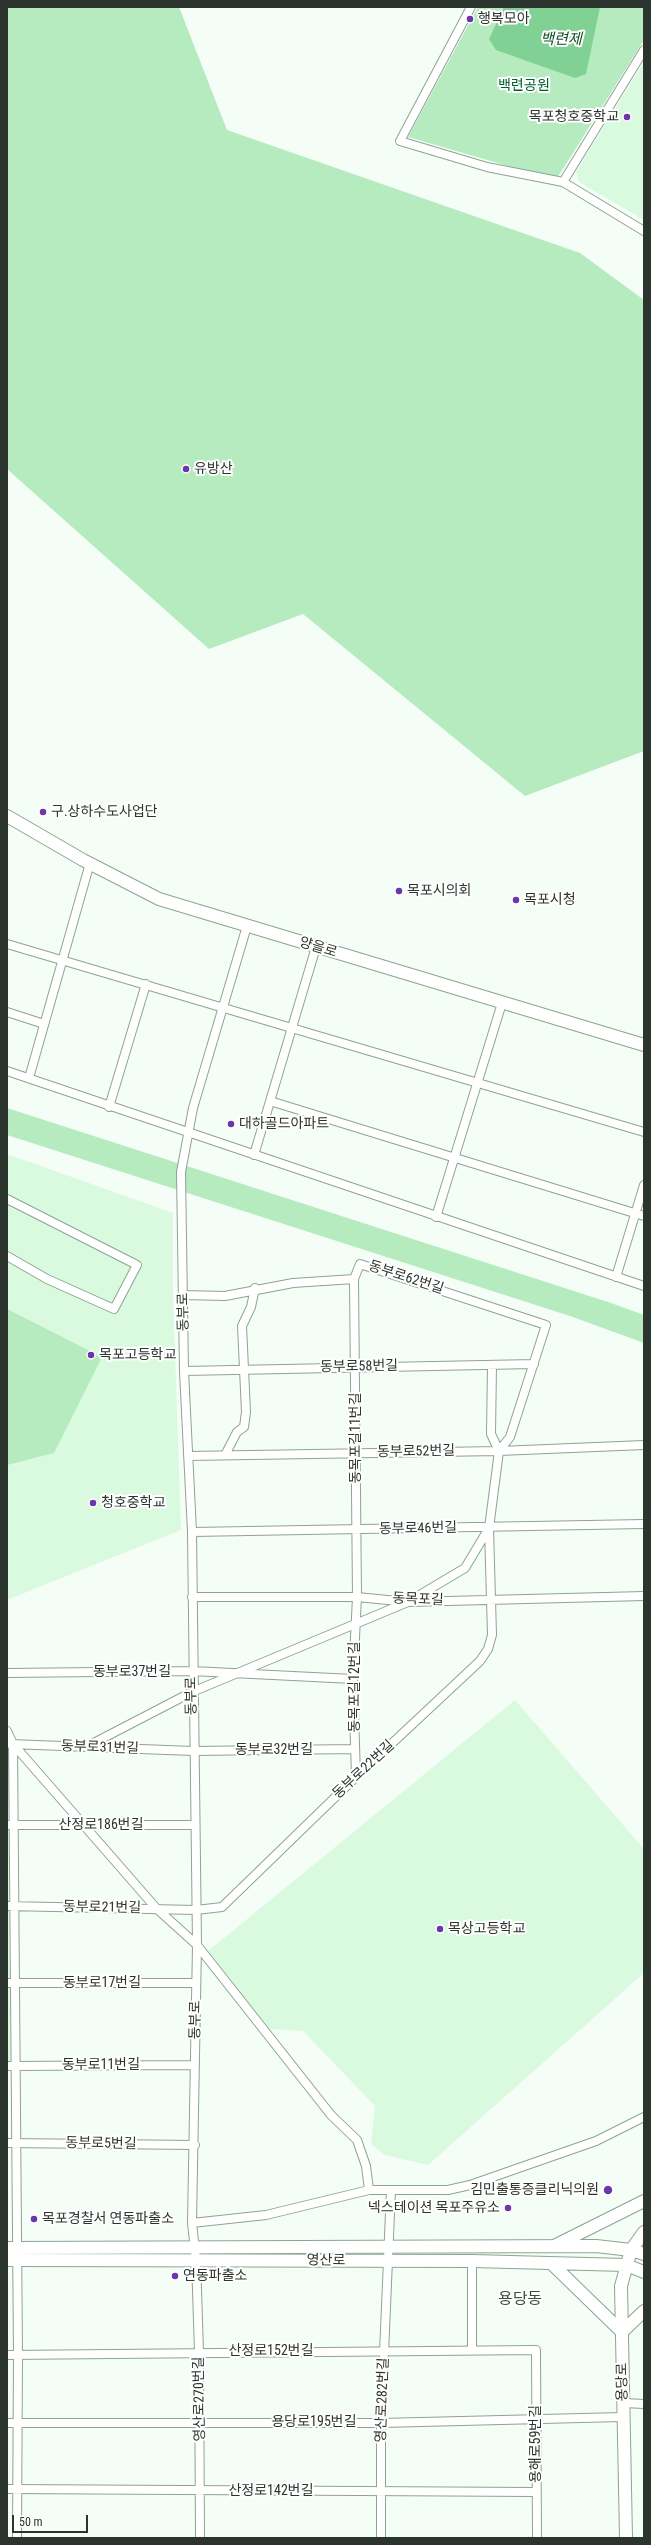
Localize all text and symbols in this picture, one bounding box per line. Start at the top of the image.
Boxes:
place label: 행복모아 [478,11,530,27]
marker: 행복모아 [465,14,475,24]
water label: 백련제 [540,31,582,49]
park label: 백련공원 [498,78,550,94]
place label: 목포청호중학교 [529,109,619,125]
marker: 목포청호중학교 [622,112,632,122]
place label: 유방산 [194,461,233,477]
marker: 유방산 [181,464,191,474]
place label: 구.상하수도사업단 [51,804,158,820]
marker: 구.상하수도사업단 [38,807,48,817]
place label: 목포시의회 [407,883,471,899]
marker: 목포시의회 [394,886,404,896]
place label: 목포시청 [524,892,576,908]
marker: 목포시청 [511,895,521,905]
street label: 양을로 [297,934,339,962]
place label: 대하골드아파트 [239,1116,329,1132]
marker: 대하골드아파트 [226,1119,236,1129]
street label: 동부로62번길 [366,1258,446,1298]
street label: 동부로 [175,1293,193,1331]
place label: 목포고등학교 [99,1347,176,1363]
marker: 목포고등학교 [86,1350,96,1360]
street label: 동부로58번길 [320,1358,398,1376]
street label: 동목포길11번길 [348,1392,364,1484]
street label: 동부로52번길 [377,1443,455,1461]
place label: 청호중학교 [101,1495,165,1511]
marker: 청호중학교 [88,1498,98,1508]
street label: 동부로46번길 [379,1520,457,1538]
street label: 동목포길 [392,1591,444,1609]
street label: 동목포길12번길 [347,1641,363,1733]
street label: 동부로37번길 [93,1664,171,1680]
street label: 동부로 [183,1677,201,1715]
street label: 동부로22번길 [330,1737,398,1803]
street label: 동부로31번길 [61,1738,139,1758]
street label: 동부로32번길 [235,1742,313,1758]
street label: 산정로186번길 [58,1817,144,1833]
street label: 동부로21번길 [63,1899,141,1917]
place label: 목상고등학교 [448,1921,525,1937]
marker: 목상고등학교 [435,1924,445,1934]
street label: 동부로17번길 [63,1975,141,1991]
street label: 동부로 [187,2001,205,2039]
street label: 동부로11번길 [62,2057,140,2073]
street label: 동부로5번길 [65,2135,137,2153]
place label: 김민출통증클리닉의원 [470,2182,599,2198]
marker: 김민출통증클리닉의원 [602,2184,614,2196]
place label: 넥스테이션 목포주유소 [368,2200,500,2216]
marker: 넥스테이션 목포주유소 [503,2203,513,2213]
place label: 목포경찰서 연동파출소 [42,2211,174,2227]
marker: 목포경찰서 연동파출소 [29,2214,39,2224]
street label: 영산로 [307,2252,345,2270]
place label: 연동파출소 [183,2268,247,2284]
marker: 연동파출소 [170,2271,180,2281]
district label: 용당동 [498,2290,542,2310]
street label: 산정로152번길 [228,2343,314,2359]
street label: 영산로270번길 [191,2356,209,2442]
street label: 영산로282번길 [373,2357,393,2443]
street label: 용당로 [614,2363,632,2401]
street label: 용해로59번길 [528,2405,544,2483]
street label: 용당로195번길 [271,2414,357,2430]
street label: 산정로142번길 [228,2483,314,2499]
scale bar [14,2507,90,2533]
text: 50 m [19,2515,43,2529]

